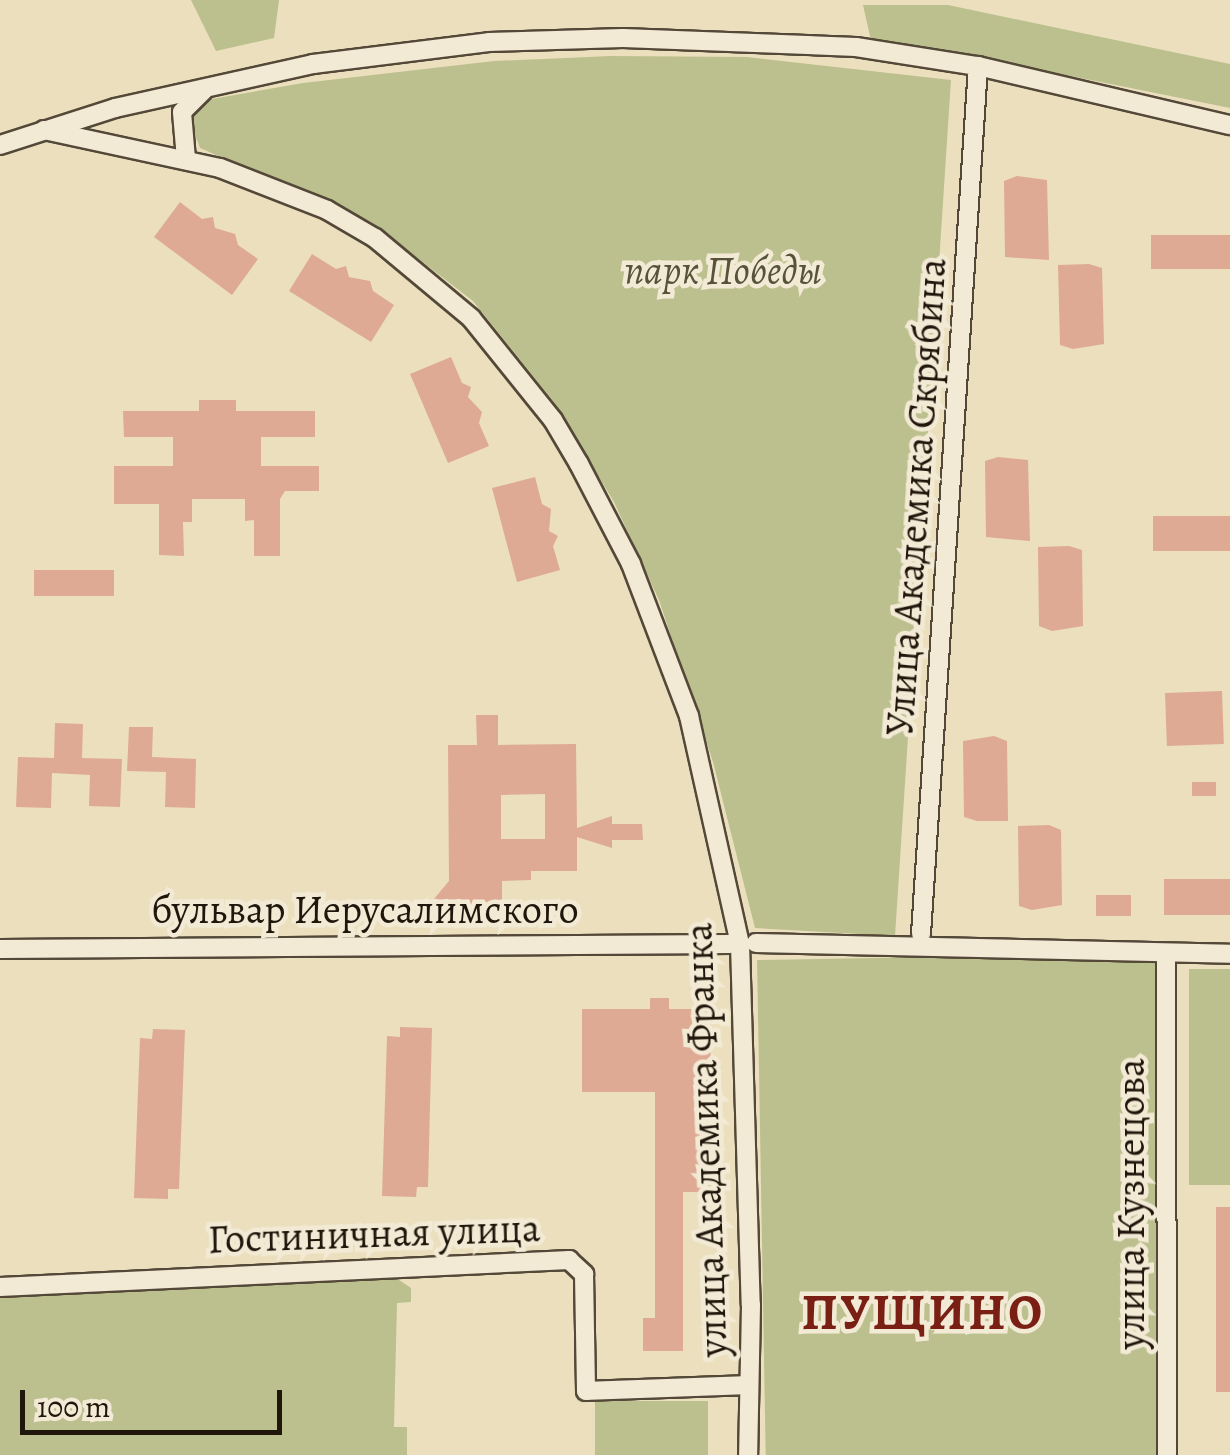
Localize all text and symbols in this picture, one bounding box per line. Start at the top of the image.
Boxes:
park label: парк Победы [624,247,822,295]
street label: Улица Академика Скрябина [875,257,957,737]
street label: бульвар Иерусалимского [151,886,579,934]
street label: улица Академика Франка [674,922,738,1358]
street label: улица Кузнецова [1107,1058,1155,1350]
street label: Гостиничная улица [207,1204,541,1264]
district label: ПУЩИНО [802,1283,1044,1343]
scale bar [25,1370,288,1432]
text: 100 m [37,1387,110,1427]

